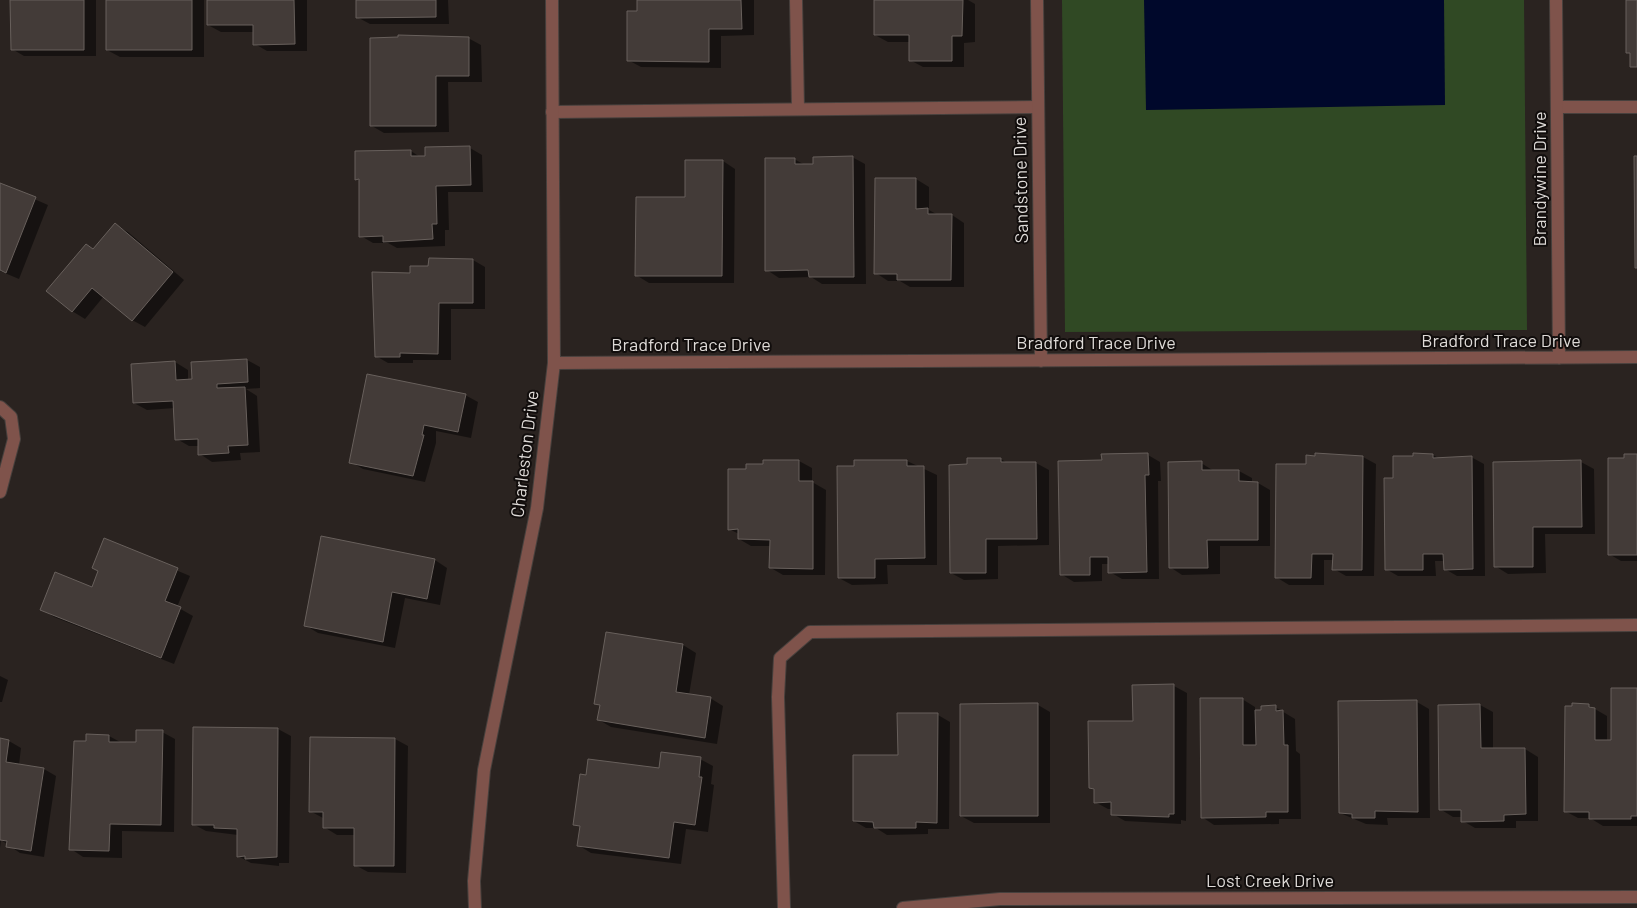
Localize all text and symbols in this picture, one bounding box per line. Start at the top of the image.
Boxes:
street label: Brandywine Drive [1528,111,1550,247]
street label: Sandstone Drive [1008,116,1032,244]
street label: Bradford Trace Drive [1421,329,1581,351]
street label: Bradford Trace Drive [1016,331,1176,353]
street label: Bradford Trace Drive [611,333,771,355]
street label: Charleston Drive [505,389,543,519]
street label: Lost Creek Drive [1206,869,1334,891]

